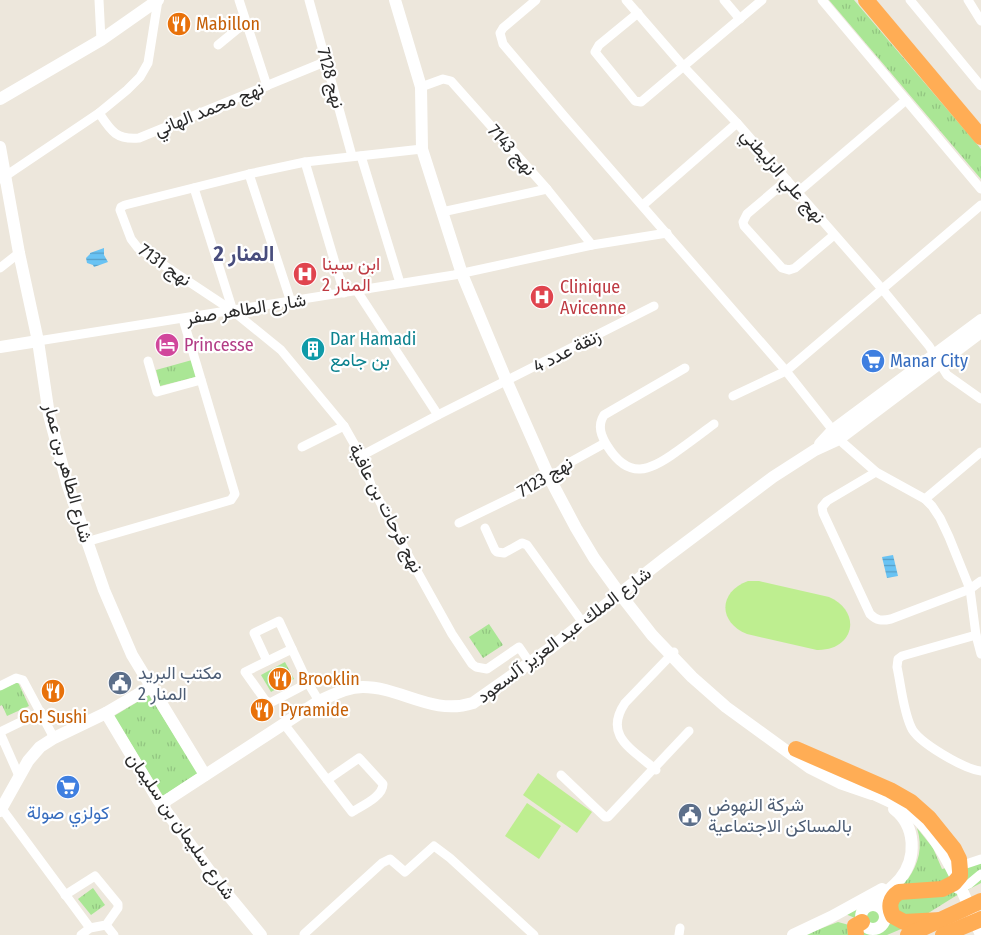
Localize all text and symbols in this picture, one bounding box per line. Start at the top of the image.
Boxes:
restaurant icon: Mabillon [166,11,192,37]
place label: Mabillon [196,13,260,35]
street label: نهج 7128 [311,45,350,111]
street label: نهج محمد الهاني [151,77,269,145]
street label: نهج 7143 [483,120,541,181]
street label: نهج علي الزليطني [733,124,830,231]
street label: نهج 7131 [134,239,196,292]
district label: المنار 2 [212,240,275,267]
place label: ابن سينا المنار 2 [322,253,380,296]
hospital icon: ابن سينا المنار 2 [292,261,318,287]
place label: Clinique Avicenne [560,276,626,319]
hospital icon: Clinique Avicenne [529,284,555,310]
street label: شارع الطاهر صفر [183,289,308,330]
street label: زنقة عدد 4 [529,325,605,377]
place label: Dar Hamadi بن جامع [330,328,416,372]
hotel icon: Princesse [154,332,180,358]
place label: Princesse [184,334,254,356]
building icon: Dar Hamadi بن جامع [300,336,326,362]
supermarket icon: Manar City [860,348,886,374]
place label: Manar City [890,350,968,372]
street label: شارع الطاهر بن عمار [38,400,97,545]
street label: نهج فرحات بن عافية [343,440,428,577]
street label: نهج 7123 [513,452,577,503]
street label: شارع الملك عبد العزيز آلسعود [472,562,656,709]
place label: مكتب البريد المنار 2 [138,662,222,705]
restaurant icon: Brooklin [267,666,293,692]
place label: Brooklin [298,668,360,690]
public building icon: مكتب البريد المنار 2 [107,670,133,696]
restaurant icon: Go! Sushi [40,678,66,704]
restaurant icon: Pyramide [249,697,275,723]
place label: Pyramide [280,699,349,721]
place label: Go! Sushi [19,706,87,728]
street label: شارع سليمان بن سليمان [121,748,240,904]
supermarket icon: كولزي صولة [55,774,81,800]
place label: شركة النهوض بالمساكن الاجتماعية [708,794,852,837]
place label: كولزي صولة [27,802,109,828]
public building icon: شركة النهوض بالمساكن الاجتماعية [677,802,703,828]

